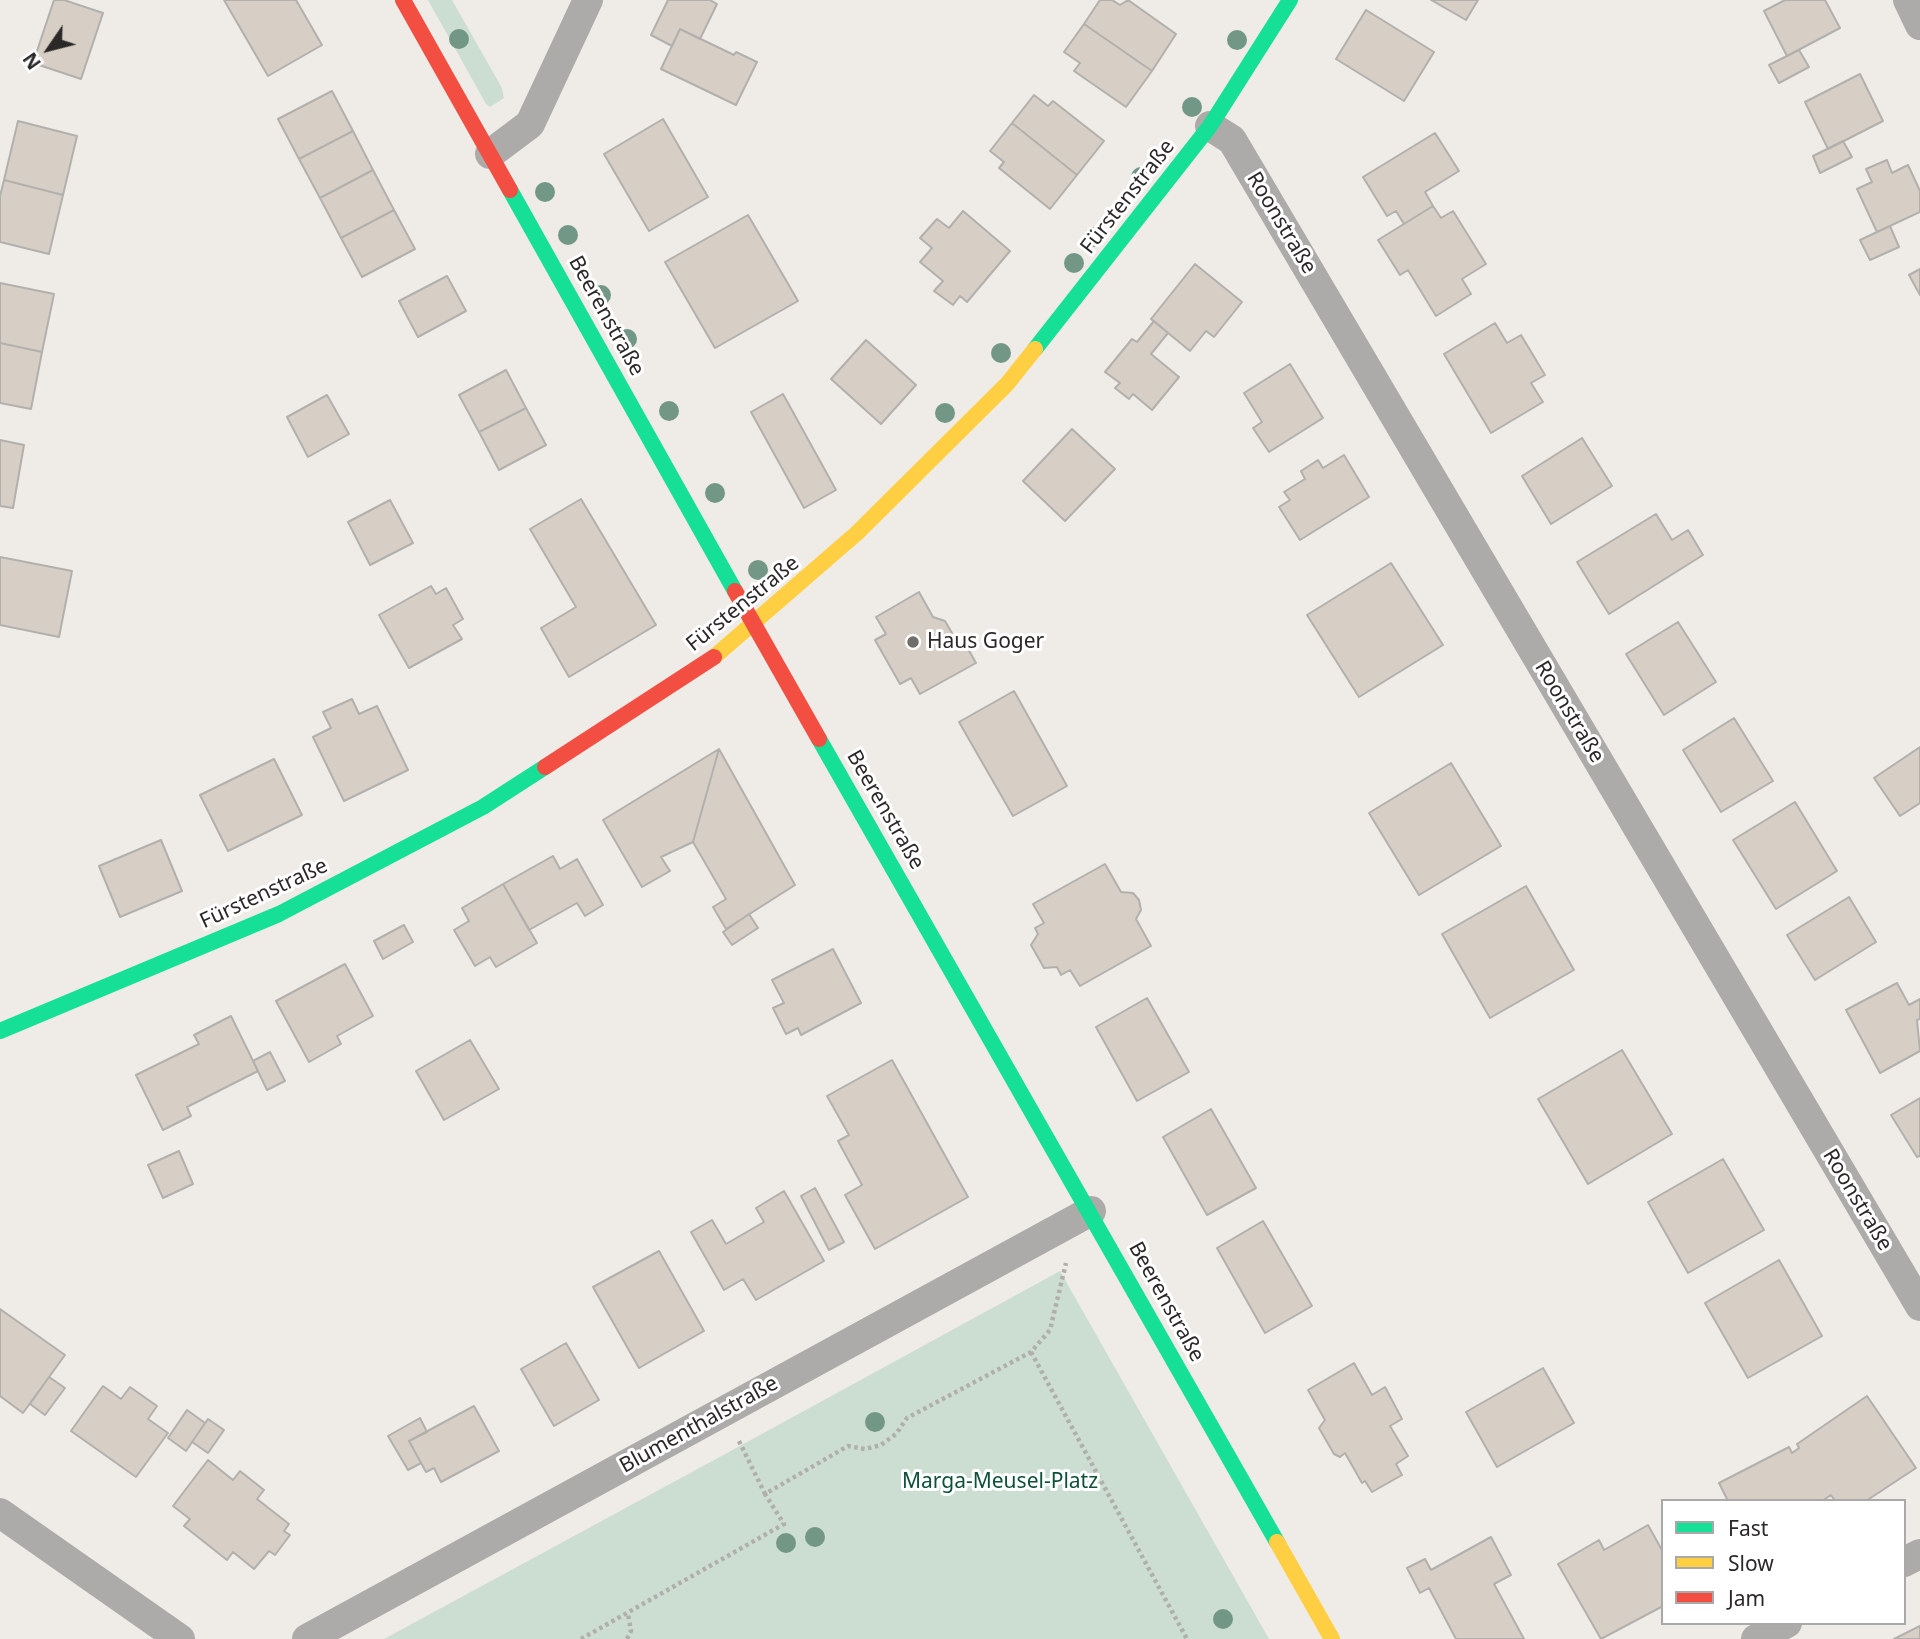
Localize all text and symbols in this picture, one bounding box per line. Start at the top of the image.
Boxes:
north arrow [14,14,84,84]
text: N [17,47,47,75]
street label: Fürstenstraße [1076,135,1180,259]
street label: Roonstraße [1241,168,1321,278]
street label: Beerenstraße [563,252,649,380]
street label: Fürstenstraße [682,551,804,657]
place label: Haus Goger [927,629,1044,655]
marker: Haus Goger [905,634,921,650]
street label: Roonstraße [1529,657,1609,767]
street label: Beerenstraße [841,746,929,874]
street label: Fürstenstraße [196,853,332,935]
street label: Roonstraße [1817,1145,1897,1255]
street label: Beerenstraße [1123,1238,1209,1366]
street label: Blumenthalstraße [615,1371,783,1479]
park label: Marga-Meusel-Platz [902,1469,1098,1495]
legend [1661,1499,1906,1625]
text: Fast [1728,1514,1768,1542]
text: Slow [1728,1549,1774,1577]
text: Jam [1728,1584,1765,1612]

